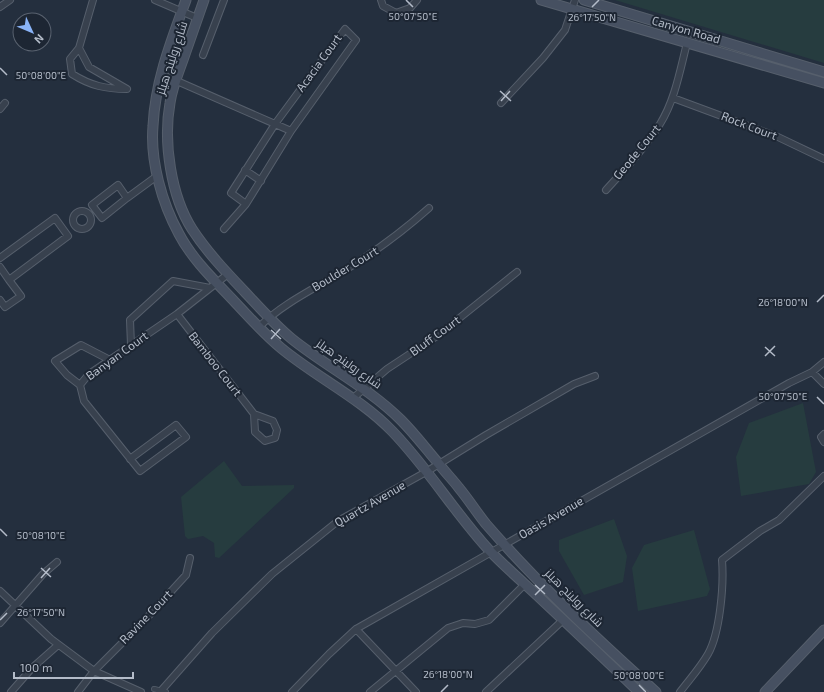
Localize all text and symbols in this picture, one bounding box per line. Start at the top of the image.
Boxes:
text: 50°07'50"E [389,10,438,22]
text: 26°17'50"N [568,11,616,23]
north arrow [12,12,52,52]
street label: Canyon Road [650,13,722,46]
street label: شارع رولينج هيلز [152,19,191,98]
street label: Acacia Court [293,30,344,94]
text: N [32,32,47,47]
text: 50°08'00"E [16,69,67,81]
street label: Rock Court [719,108,780,142]
street label: Geode Court [610,121,663,182]
street label: Boulder Court [309,243,381,293]
text: 26°18'00"N [758,296,808,308]
street label: Bluff Court [406,312,463,358]
street label: Banyan Court [83,328,151,382]
street label: Bamboo Court [186,329,245,399]
street label: شارع رولينج هيلز [312,335,385,393]
text: 50°07'50"E [759,390,808,402]
street label: Quartz Avenue [332,477,408,530]
street label: Oasis Avenue [516,493,585,541]
text: 50°08'10"E [17,529,66,541]
street label: شارع رولينج هيلز [541,565,607,631]
street label: Ravine Court [116,586,175,646]
text: 26°17'50"N [17,606,65,618]
scale bar [14,654,133,680]
text: 100 m [20,660,52,674]
text: 26°18'00"N [423,668,473,680]
text: 50°08'00"E [614,669,665,681]

